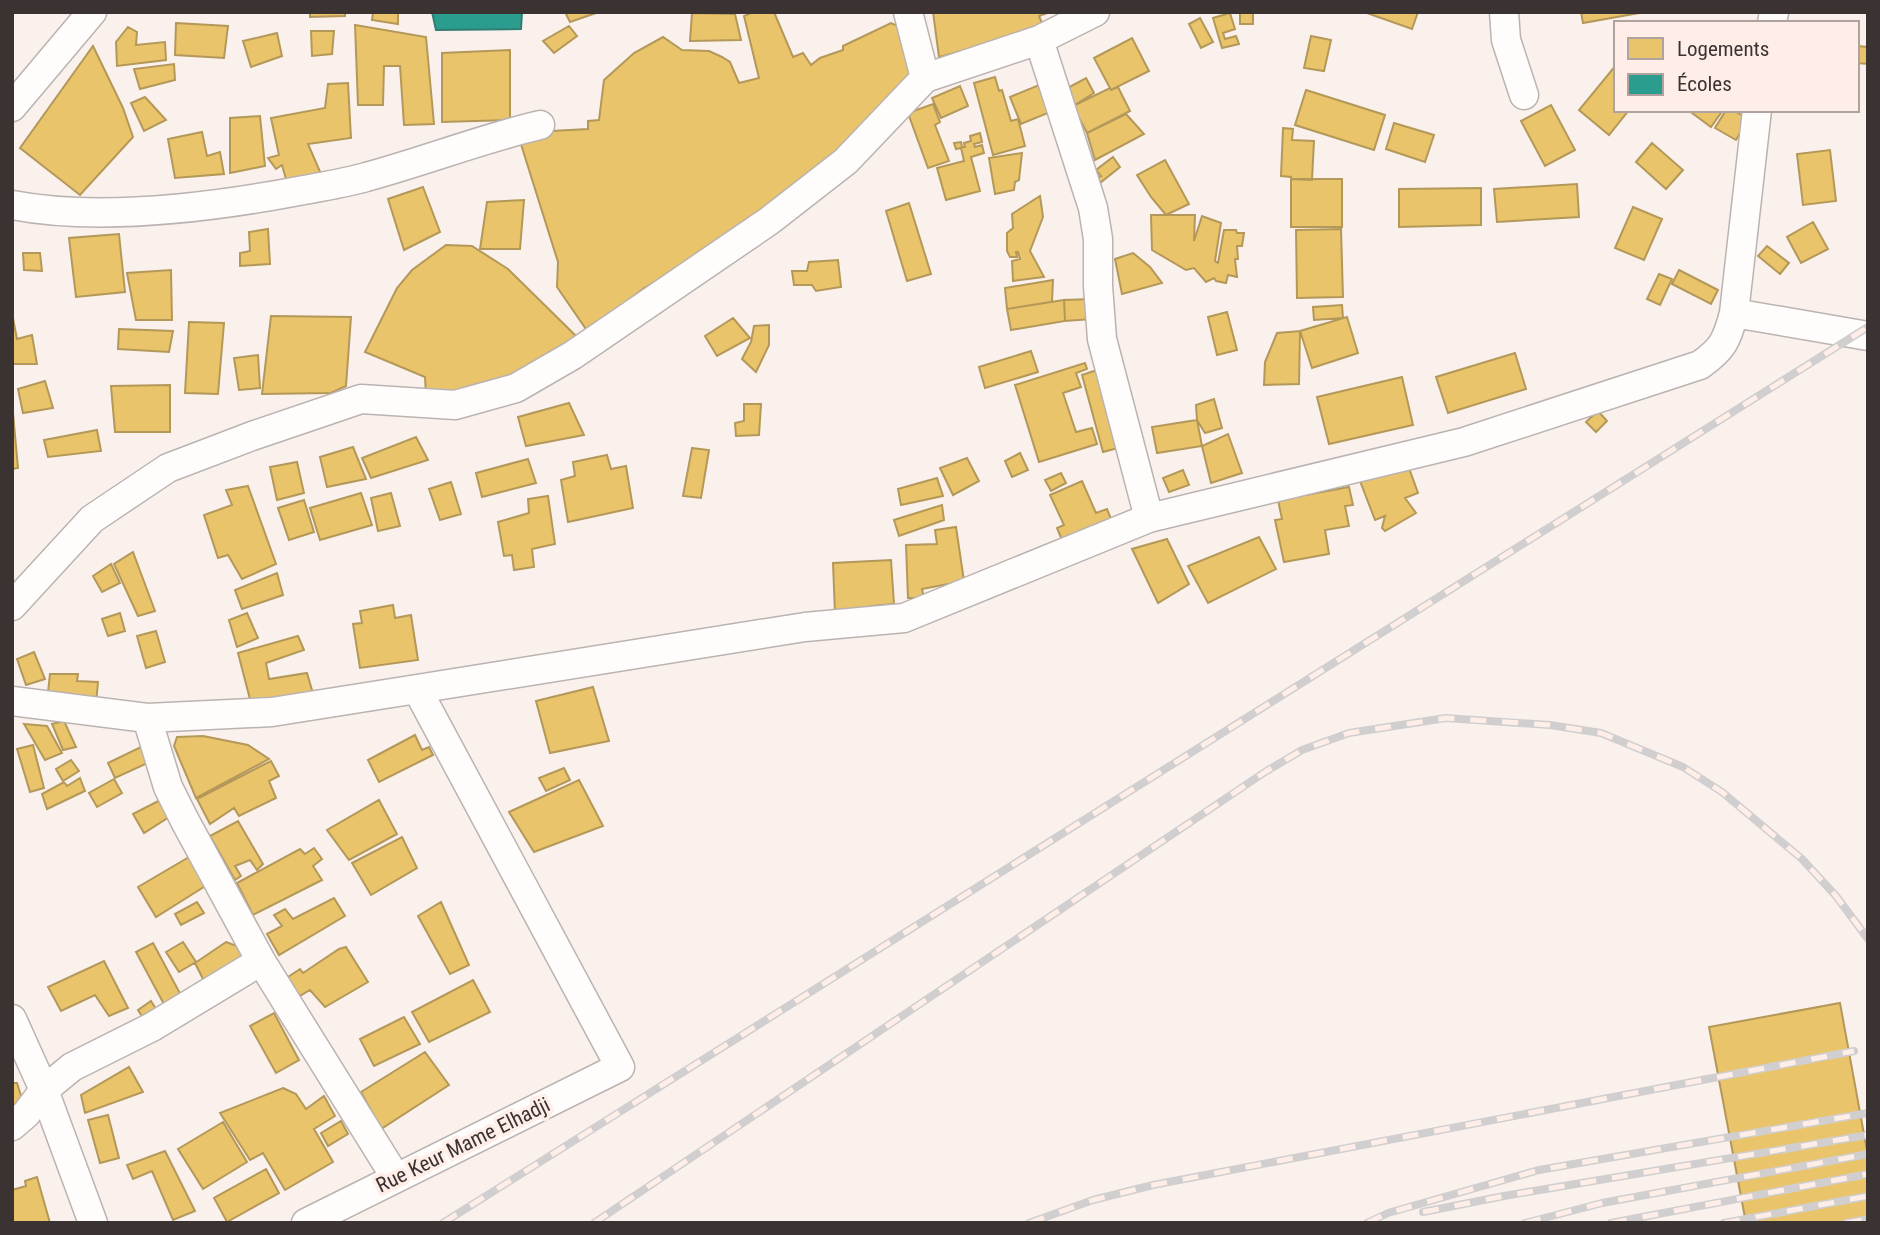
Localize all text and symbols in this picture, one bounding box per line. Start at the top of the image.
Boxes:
legend [1614,21,1859,112]
text: Logements [1677,37,1769,61]
text: Écoles [1677,72,1732,96]
street label: Rue Keur Mame Elhadji [372,1093,554,1197]

